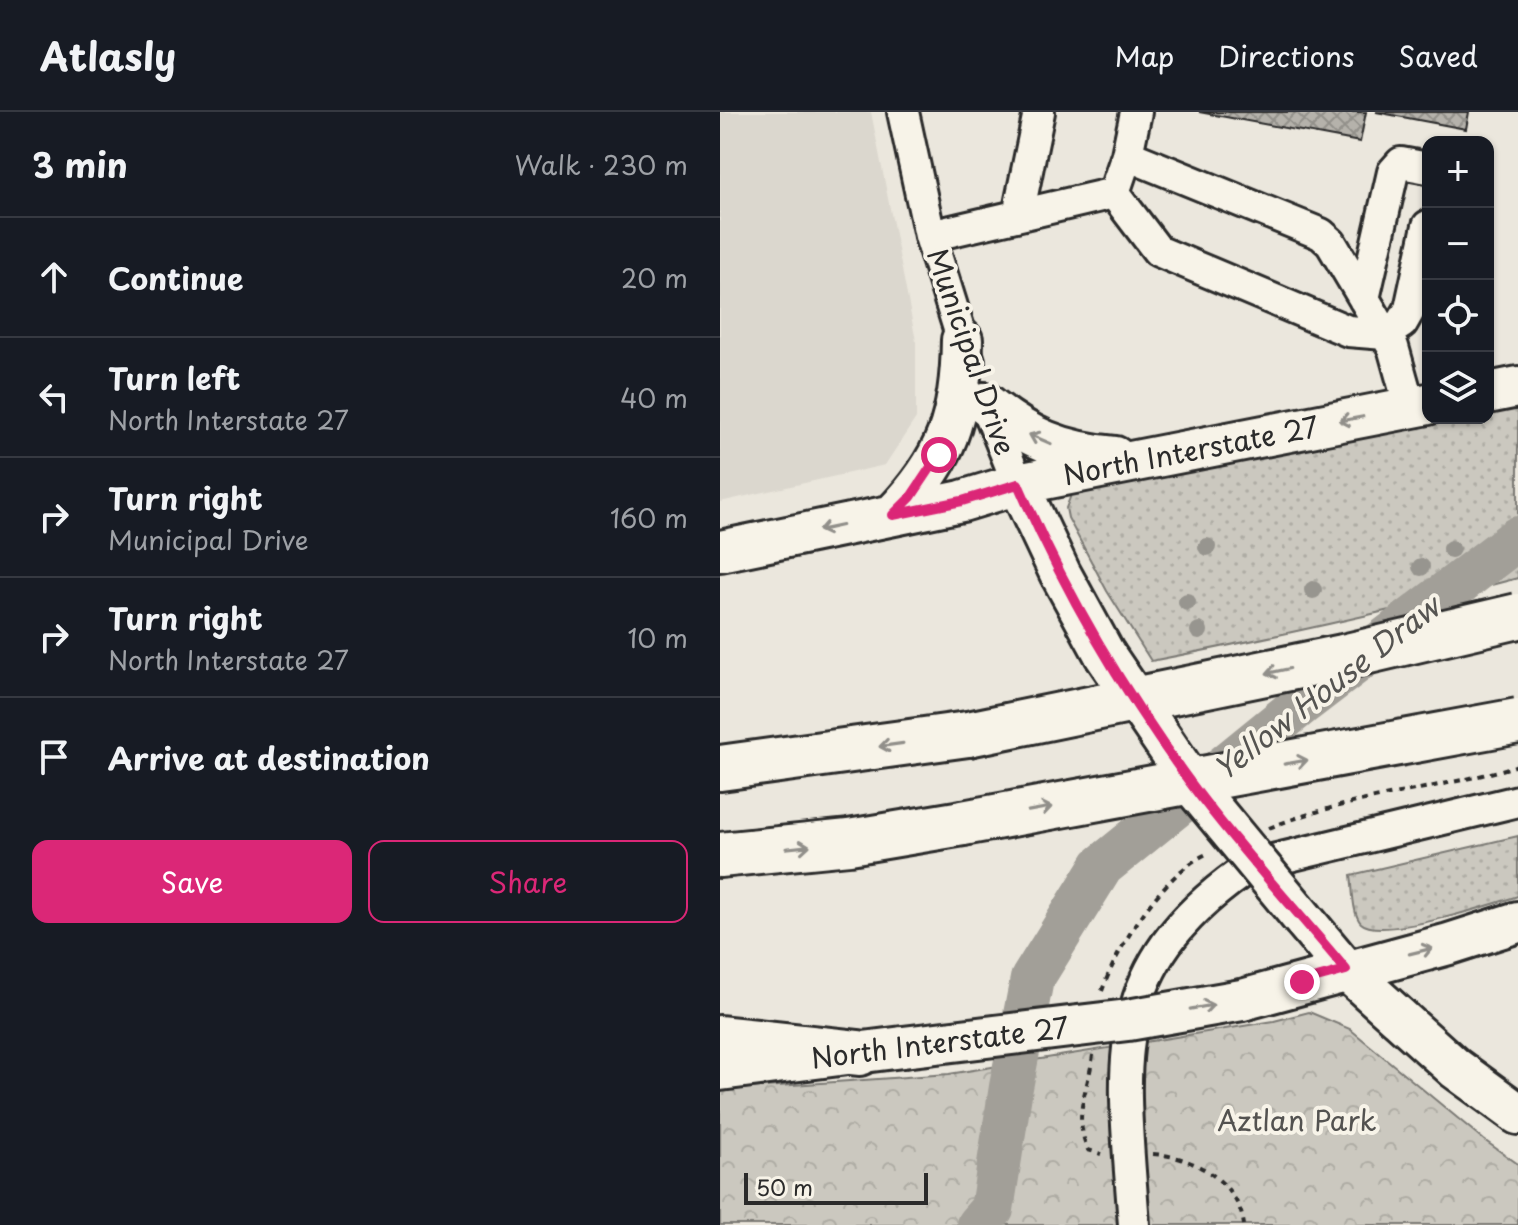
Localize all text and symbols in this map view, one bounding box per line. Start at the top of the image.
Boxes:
text: Atlasly [40,27,176,84]
text: Map [1115,34,1174,77]
text: Directions [1218,34,1355,77]
text: Saved [1399,34,1478,77]
map controls [1422,136,1494,424]
button: + [1422,136,1494,208]
text: 3 min [32,138,128,190]
text: Walk · 230 m [515,145,688,184]
button: − [1422,208,1494,280]
street label: Municipal Drive [917,242,1028,461]
icon: ahead [32,255,76,299]
text: Continue [108,255,243,300]
text: 20 m [621,258,688,297]
button: locate [1422,280,1494,352]
button: layers [1422,352,1494,424]
text: Turn left [108,355,240,400]
icon: left [32,375,76,419]
text: 40 m [620,378,688,417]
text: North Interstate 27 [108,400,349,439]
street label: North Interstate 27 [1059,404,1322,495]
one-way arrow [1339,413,1365,428]
one-way arrow [1028,431,1053,446]
route start [921,437,957,473]
text: Turn right [108,475,263,520]
icon: right [32,495,76,539]
text: 160 m [610,498,688,537]
text: Municipal Drive [108,520,309,559]
one-way arrow [818,521,844,536]
water label: Yellow House Draw [1203,582,1451,790]
text: Turn right [108,595,263,640]
icon: right [32,615,76,659]
text: 10 m [627,618,688,657]
text: North Interstate 27 [108,640,349,679]
one-way arrow [1266,664,1292,679]
icon: arrive [32,735,76,779]
text: Arrive at destination [108,735,430,780]
one-way arrow [879,738,904,753]
one-way arrow [1283,754,1308,769]
one-way arrow [1027,801,1052,816]
one-way arrow [784,839,811,854]
button: Save [32,840,352,923]
button: Share [368,840,688,923]
one-way arrow [1408,942,1434,957]
route end [1284,964,1320,1000]
one-way arrow [1189,998,1214,1013]
street label: North Interstate 27 [808,1004,1071,1079]
park label: Aztlan Park [1217,1098,1377,1141]
scale bar [744,1169,928,1205]
text: 50 m [756,1170,813,1203]

